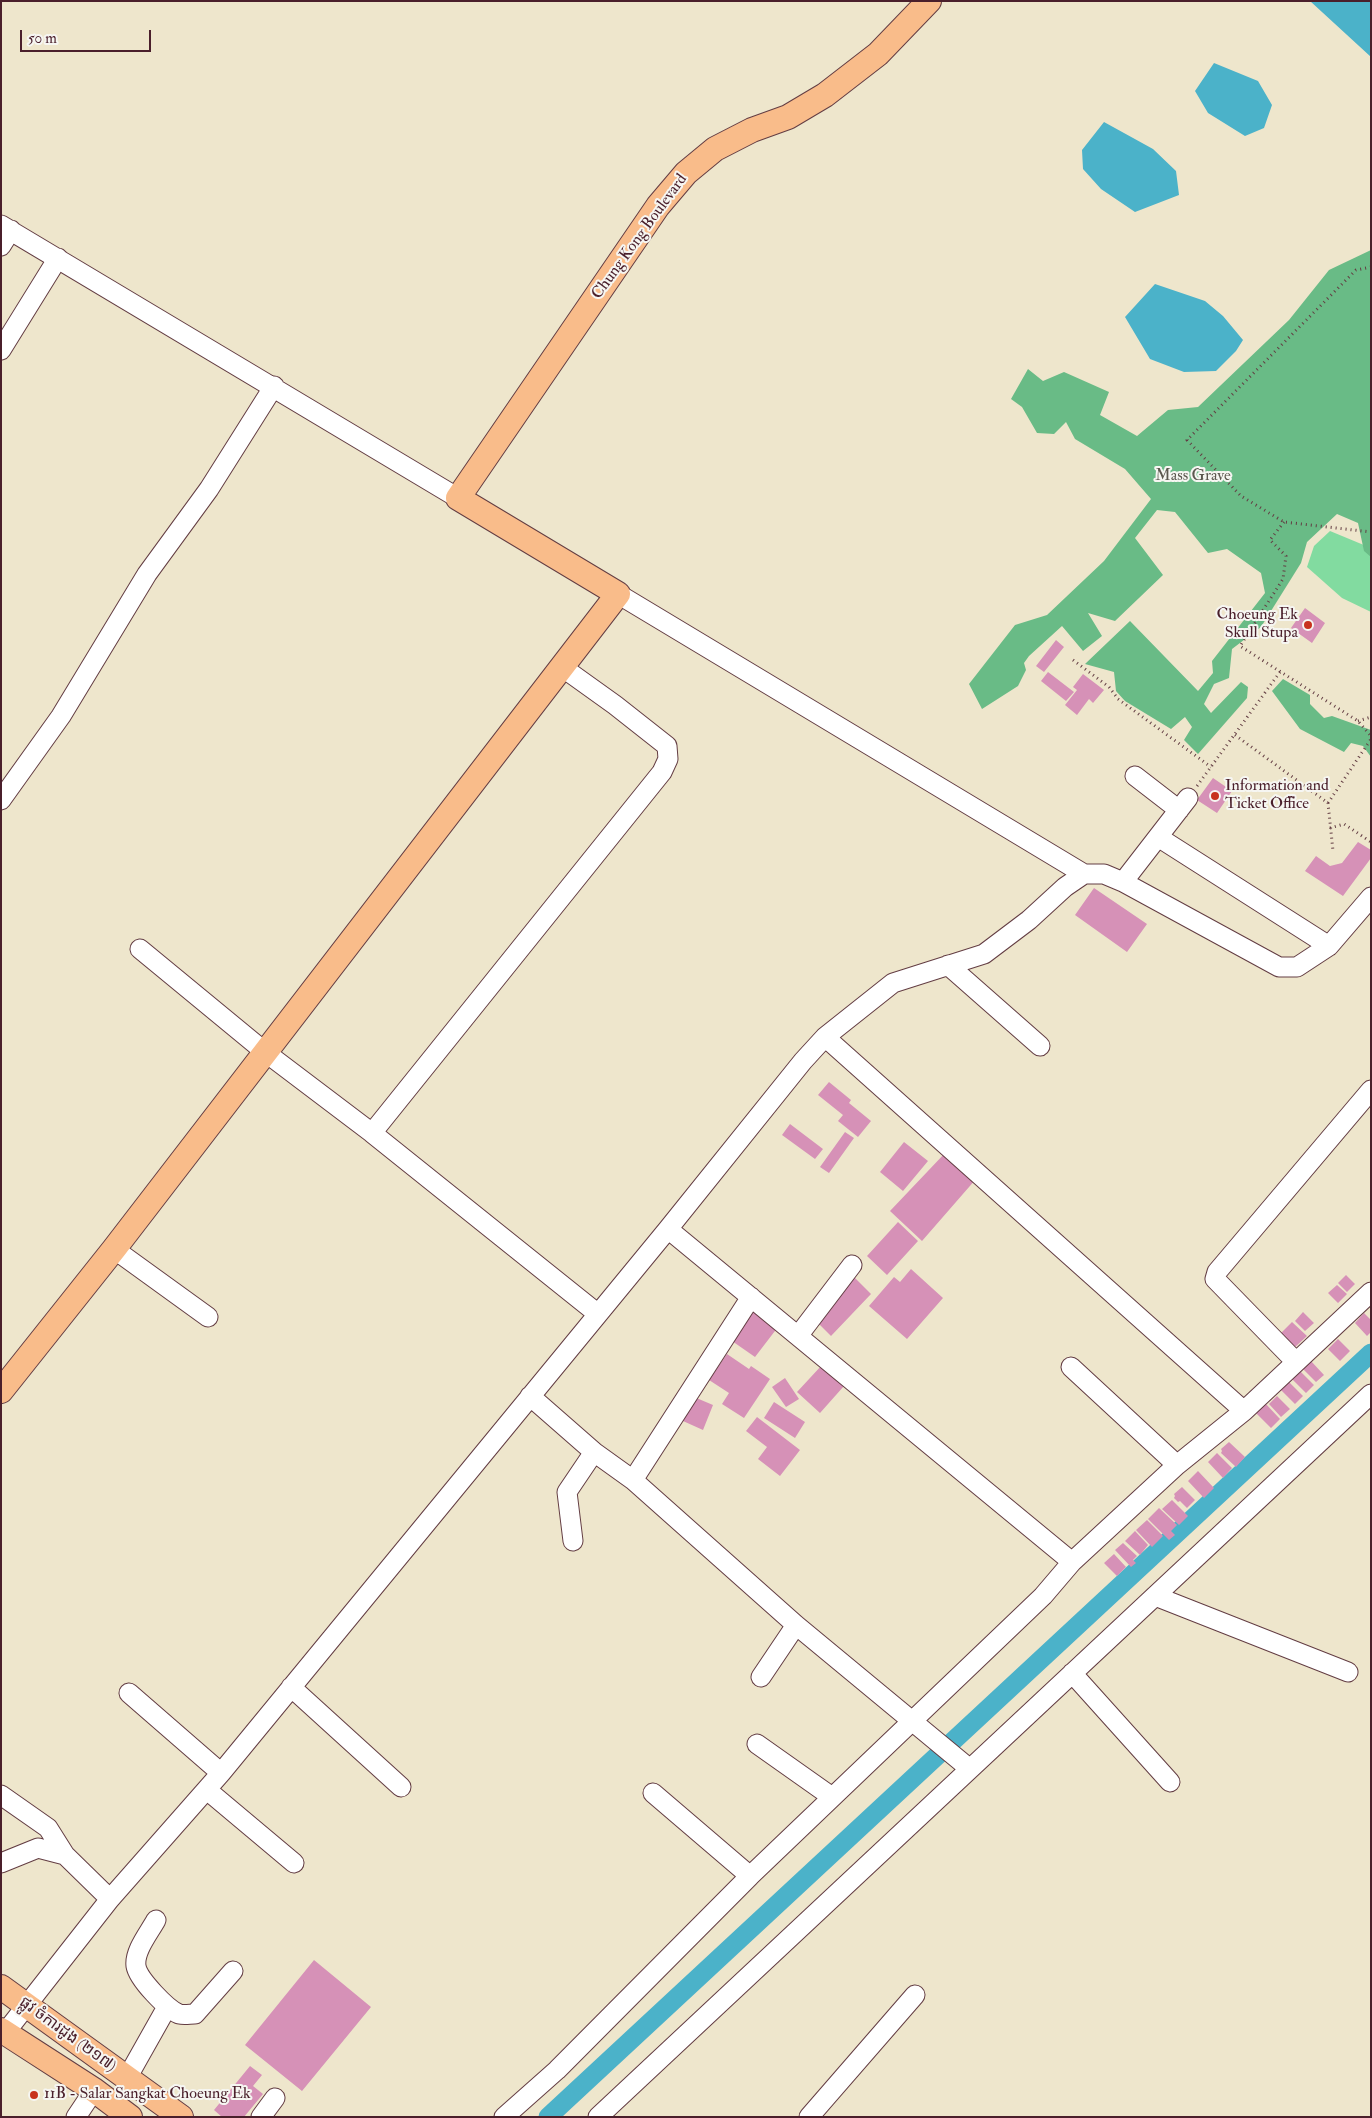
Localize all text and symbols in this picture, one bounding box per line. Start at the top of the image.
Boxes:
scale bar [22,20,154,52]
text: 50 m [28,29,57,48]
street label: Chung Kong Boulevard [588,171,692,303]
park label: Mass Grave [1155,467,1231,487]
place label: Choeung Ek Skull Stupa [1217,606,1298,644]
marker: Choeung Ek Skull Stupa [1302,619,1314,631]
place label: Information and Ticket Office [1225,777,1329,815]
marker: Information and Ticket Office [1209,790,1221,802]
street label: ផ្លូវ ចំការដូង (២១៧) [15,1993,119,2077]
place label: 11B - Salar Sangkat Choeung Ek [44,2085,251,2105]
marker: 11B - Salar Sangkat Choeung Ek [28,2089,40,2101]

